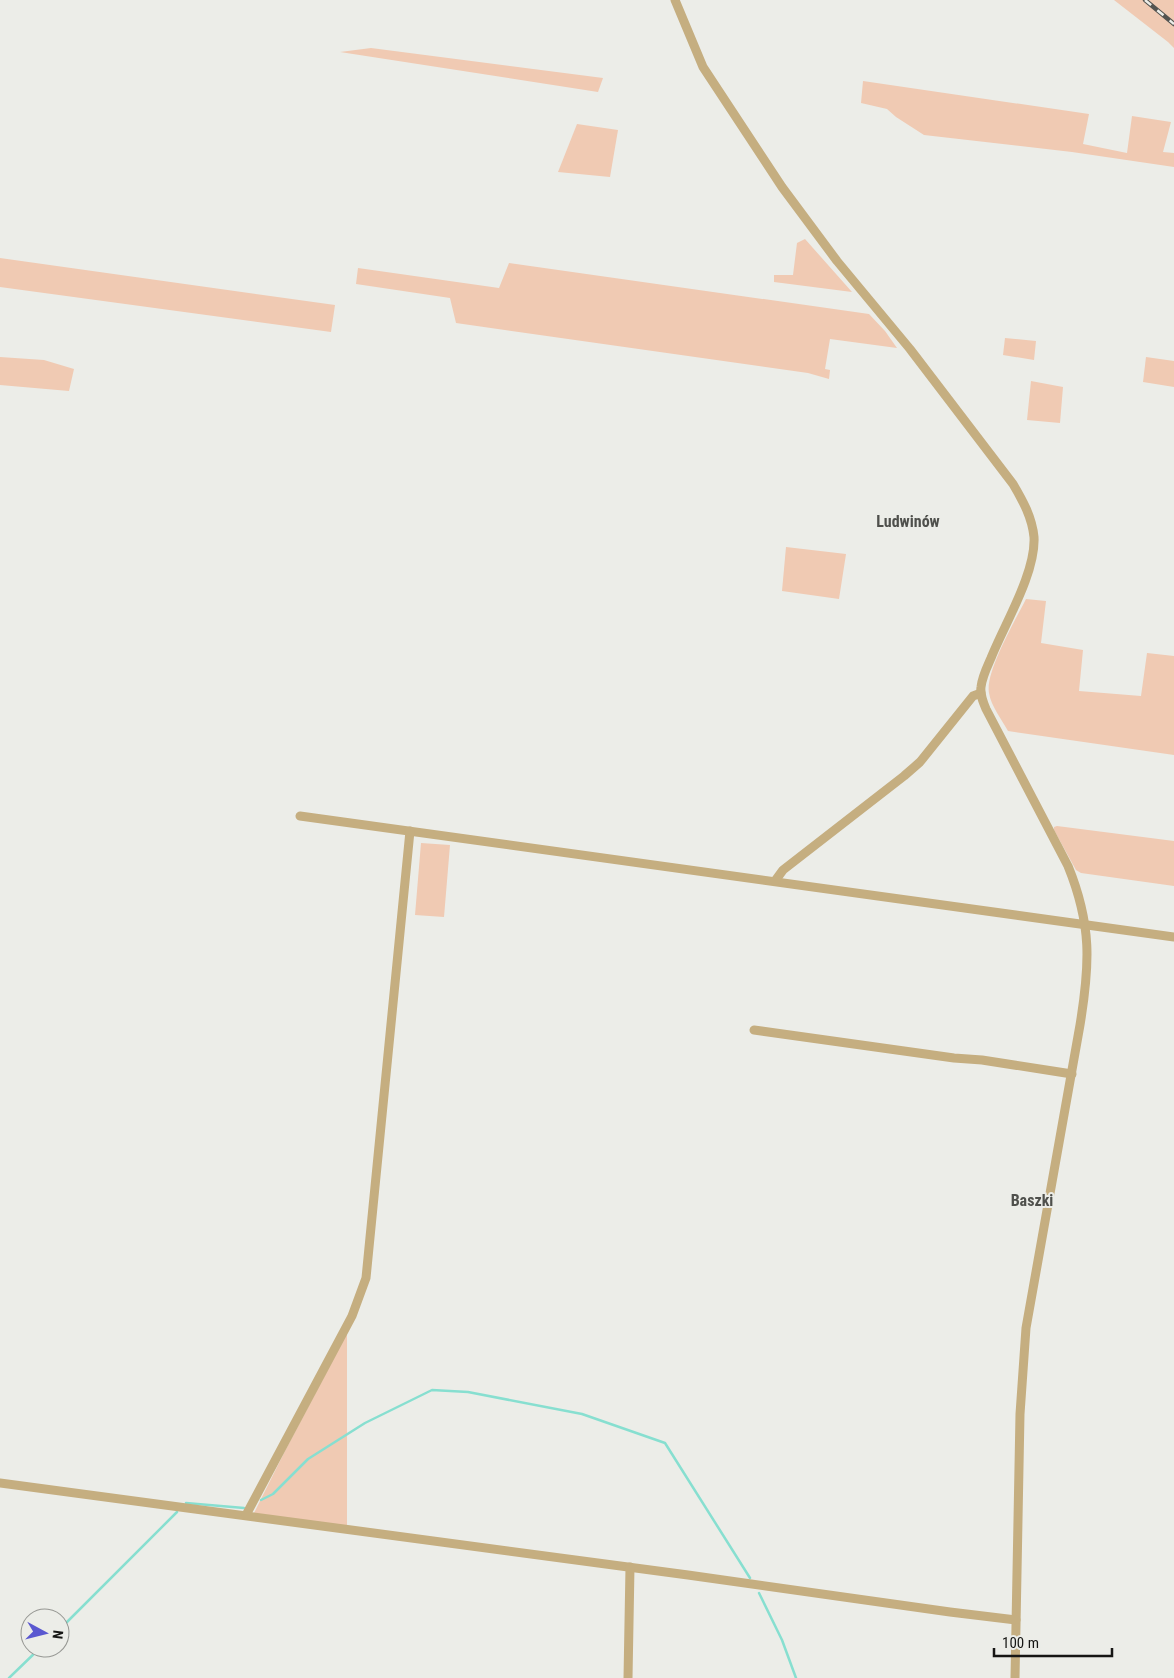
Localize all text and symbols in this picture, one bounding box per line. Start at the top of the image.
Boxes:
district label: Ludwinów [876,512,940,531]
district label: Baszki [1011,1191,1053,1210]
north arrow [20,1608,70,1658]
scale bar [994,1626,1112,1658]
text: N [49,1629,66,1640]
text: 100 m [1002,1634,1039,1652]

